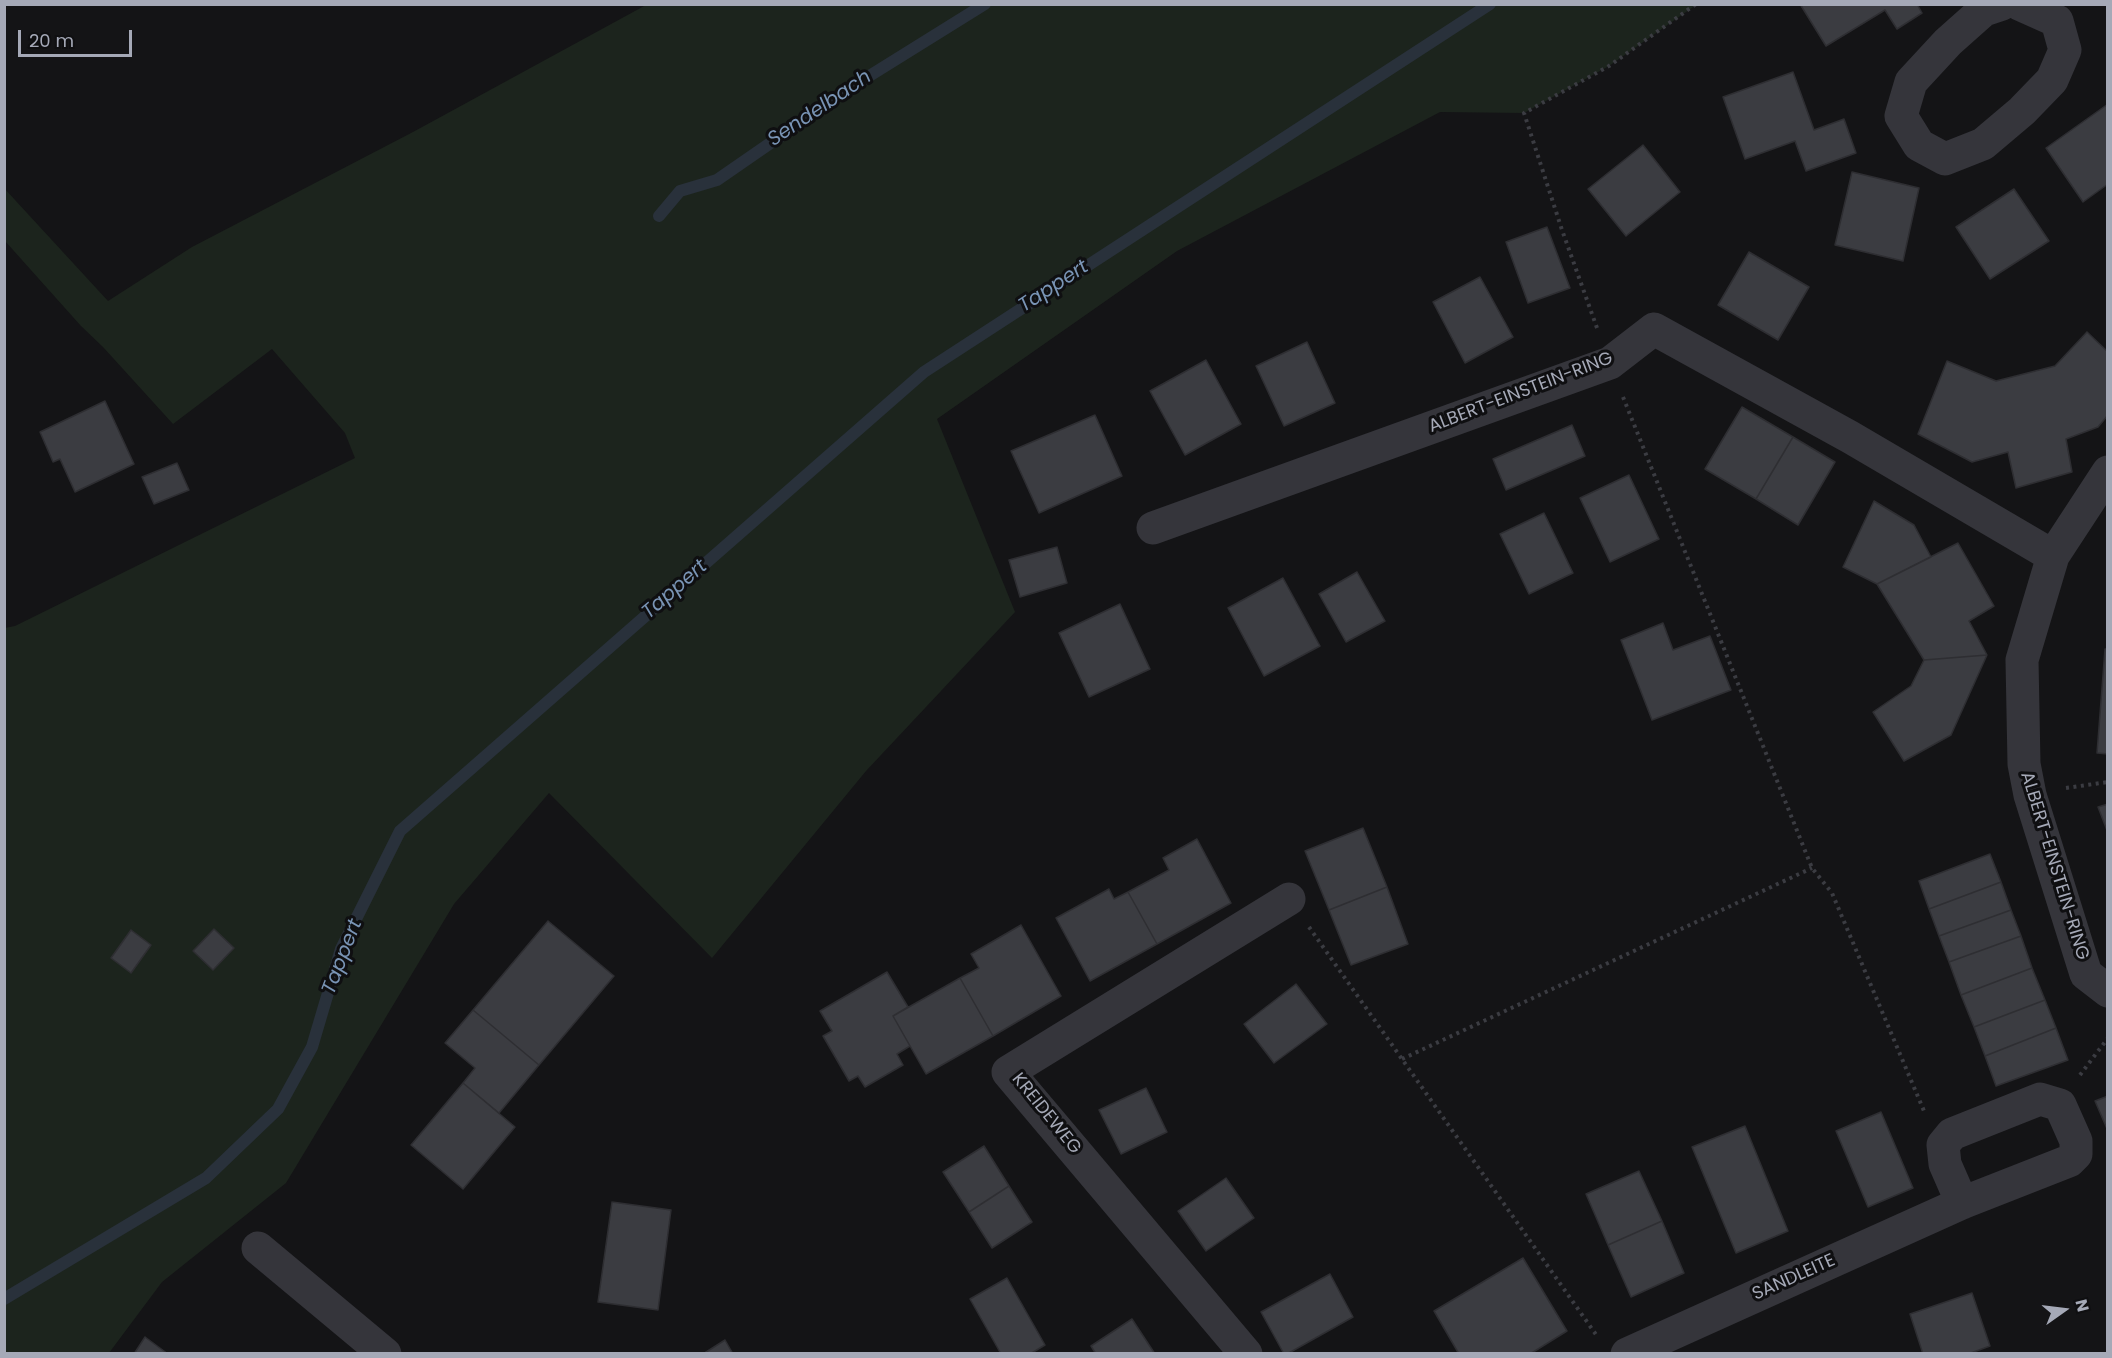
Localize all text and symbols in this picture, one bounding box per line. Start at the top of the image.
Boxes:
scale bar [21,18,135,56]
text: 20 m [29,28,74,53]
water label: Sendelbach [764,66,876,152]
water label: Tappert [1015,256,1093,318]
street label: ALBERT-EINSTEIN-RING [1426,348,1616,438]
water label: Tappert [637,555,713,625]
street label: ALBERT-EINSTEIN-RING [2015,769,2093,963]
water label: Tappert [318,916,368,998]
street label: KREIDEWEG [1007,1069,1085,1159]
street label: SANDLEITE [1749,1250,1839,1306]
north arrow [2034,1280,2094,1340]
text: N [2069,1297,2095,1314]

